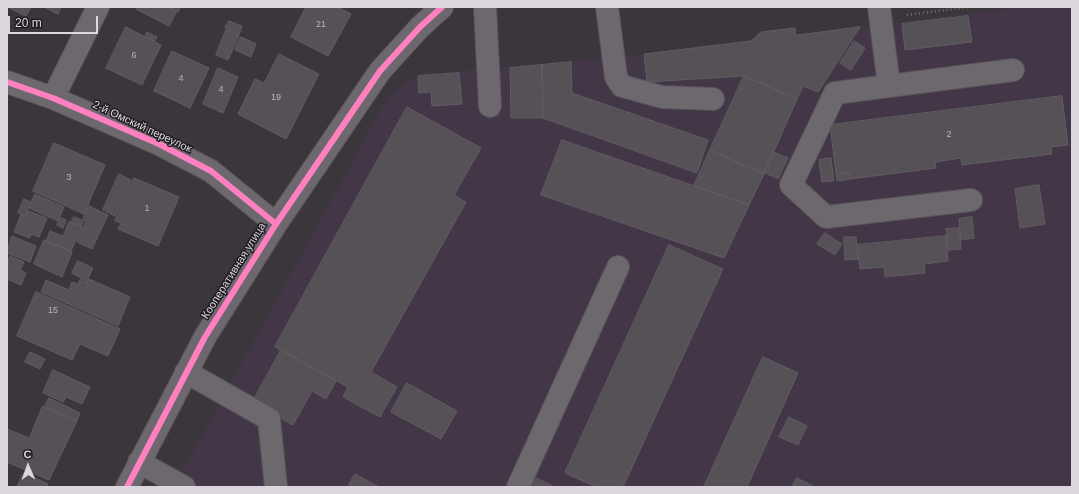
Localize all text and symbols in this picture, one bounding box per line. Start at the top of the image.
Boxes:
scale bar [10,8,100,34]
text: 20 m [15,16,42,30]
house number: 21 [316,20,326,30]
house number: 6 [131,51,137,61]
house number: 4 [178,74,184,84]
house number: 4 [218,85,224,95]
house number: 19 [271,93,281,103]
street label: 2-й Омский переулок [90,98,194,156]
house number: 2 [946,130,952,140]
house number: 3 [66,173,72,183]
house number: 1 [144,204,150,214]
street label: Кооперативная улица [199,220,269,322]
house number: 15 [48,306,58,316]
north arrow [8,446,48,486]
text: С [23,448,32,460]

